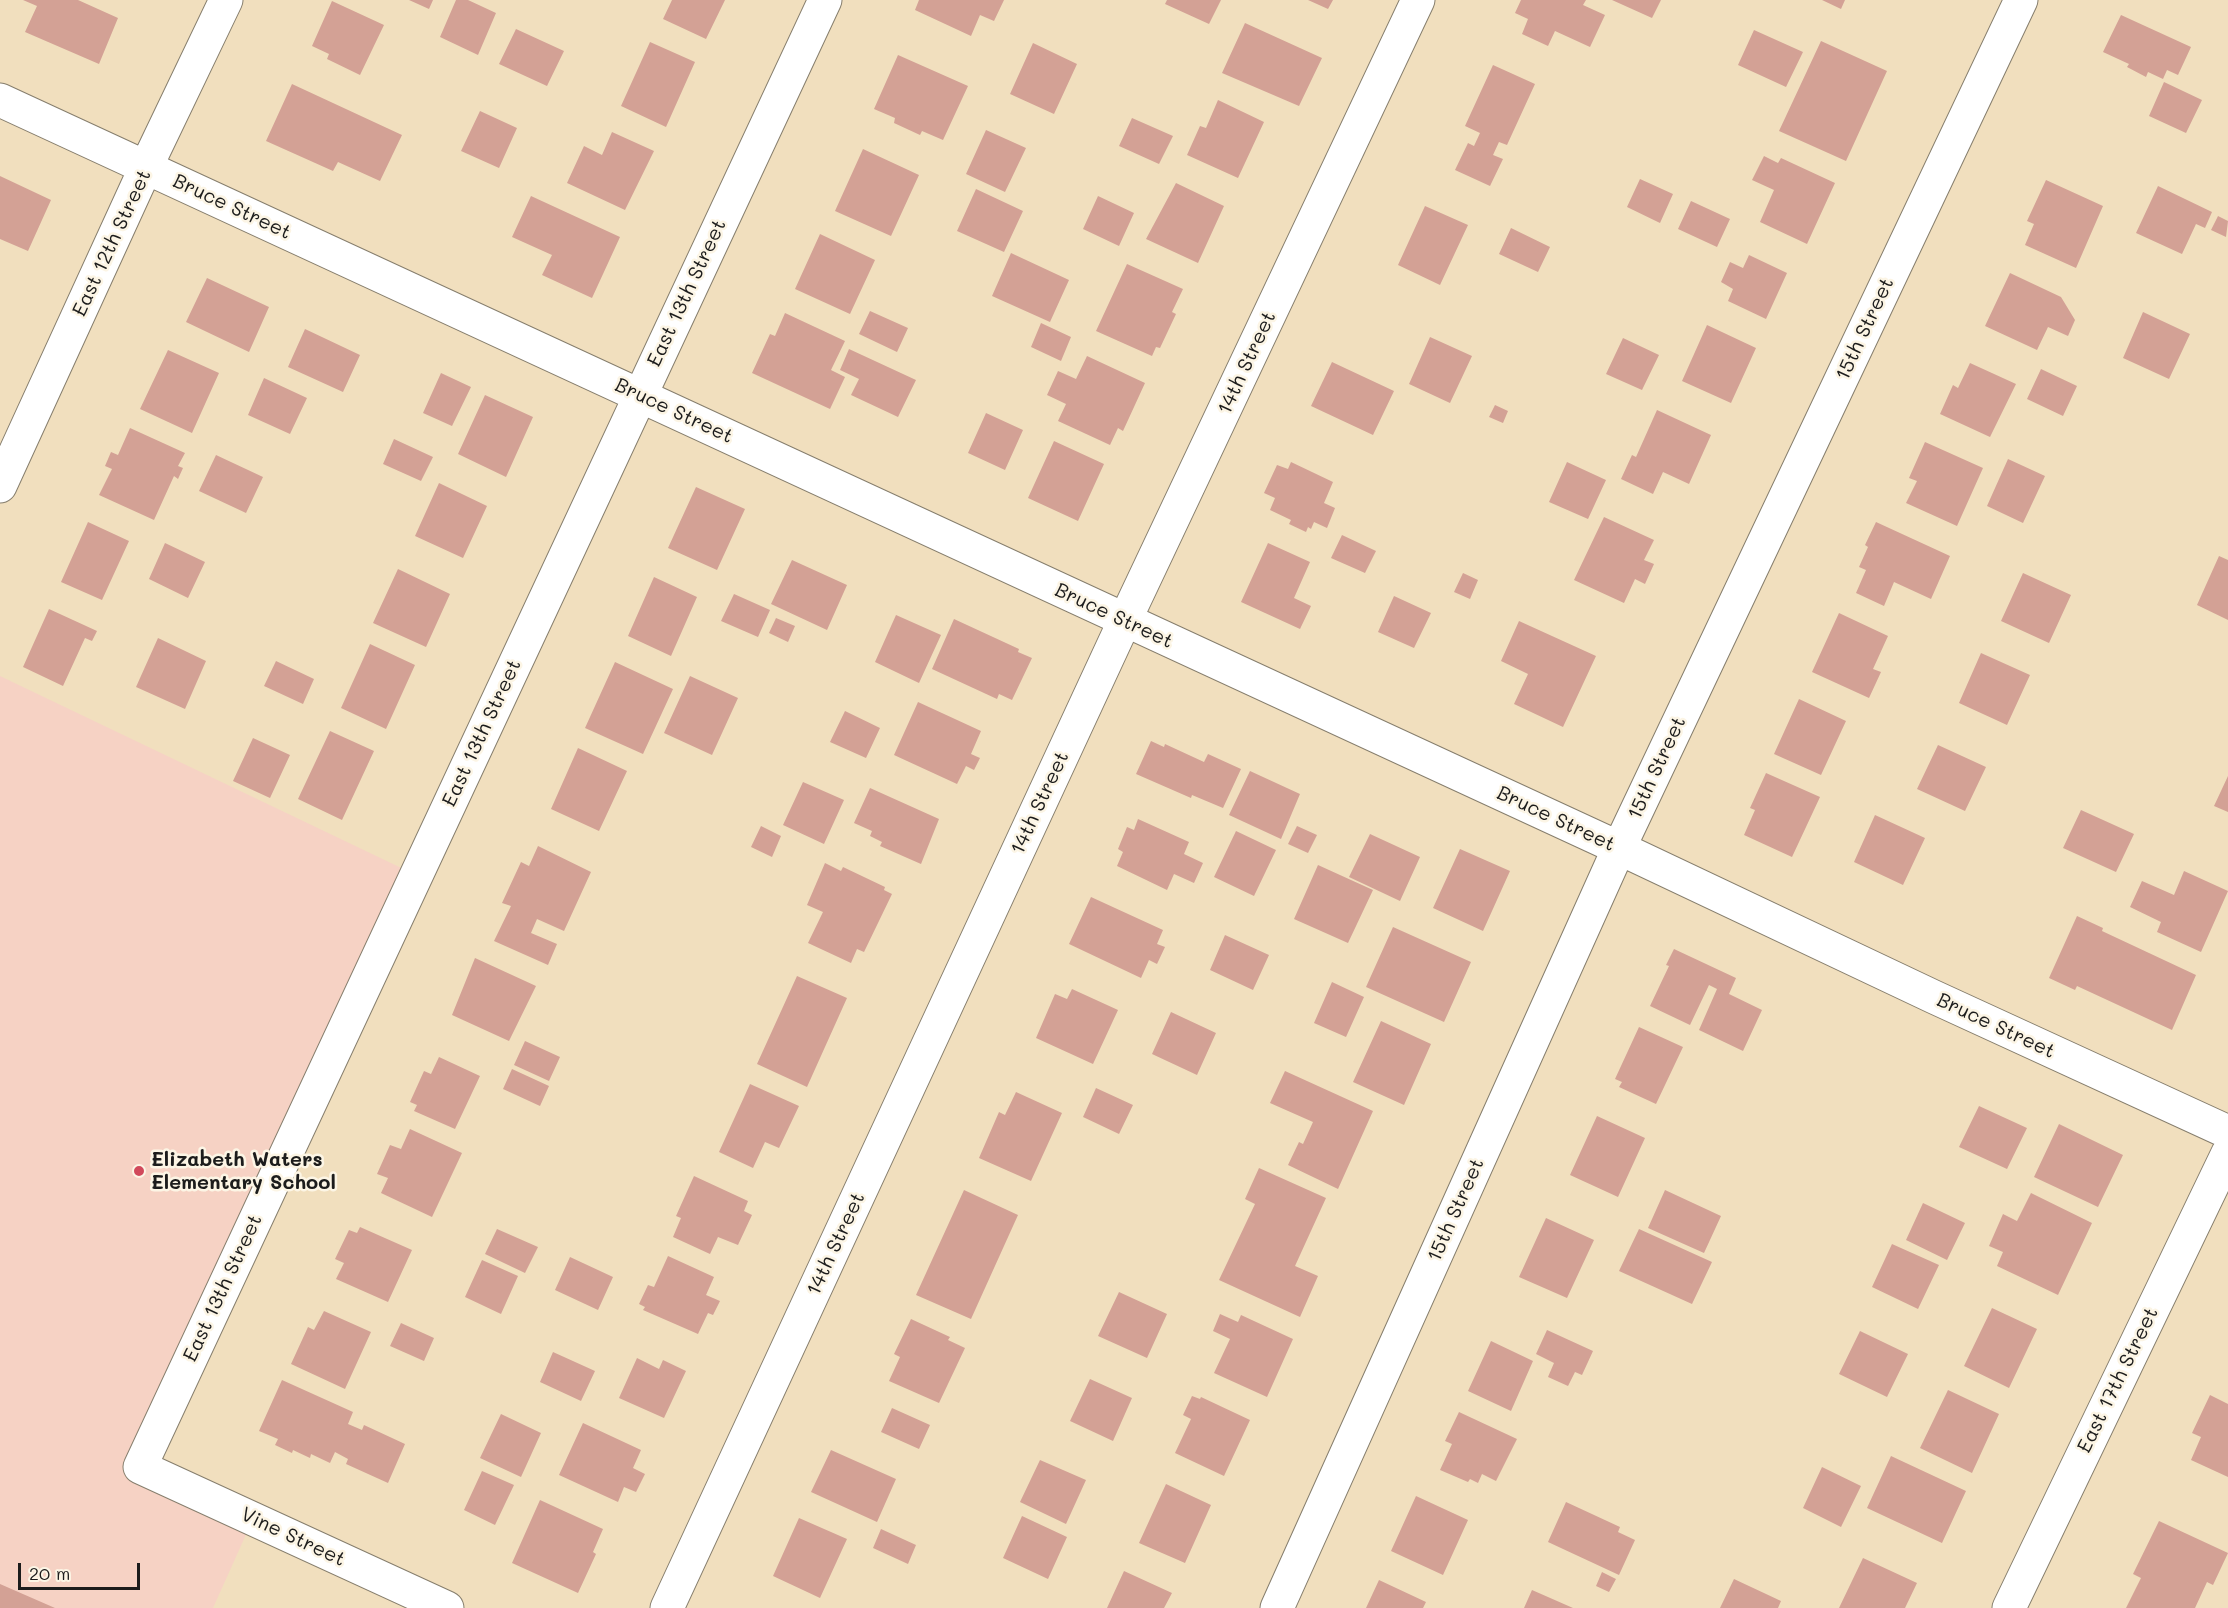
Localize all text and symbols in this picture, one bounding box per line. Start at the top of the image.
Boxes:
street label: East 12th Street [68,166,156,320]
street label: Bruce Street [169,169,295,245]
street label: East 13th Street [642,216,732,370]
street label: 15th Street [1831,274,1899,384]
street label: 14th Street [1213,308,1281,418]
street label: Bruce Street [611,373,737,449]
street label: Bruce Street [1051,578,1177,654]
street label: East 13th Street [437,656,527,810]
street label: 15th Street [1623,713,1691,823]
street label: 14th Street [1006,748,1074,858]
street label: Bruce Street [1493,781,1619,857]
street label: Bruce Street [1933,988,2059,1064]
place label: Elizabeth Waters Elementary School [151,1148,336,1195]
street label: 15th Street [1423,1155,1489,1265]
marker: Elizabeth Waters Elementary School [132,1164,146,1178]
street label: 14th Street [802,1189,870,1299]
street label: East 13th Street [178,1211,268,1365]
street label: East 17th Street [2072,1303,2164,1457]
street label: Vine Street [237,1502,349,1572]
scale bar [21,1551,142,1589]
text: 20 m [29,1561,70,1585]

